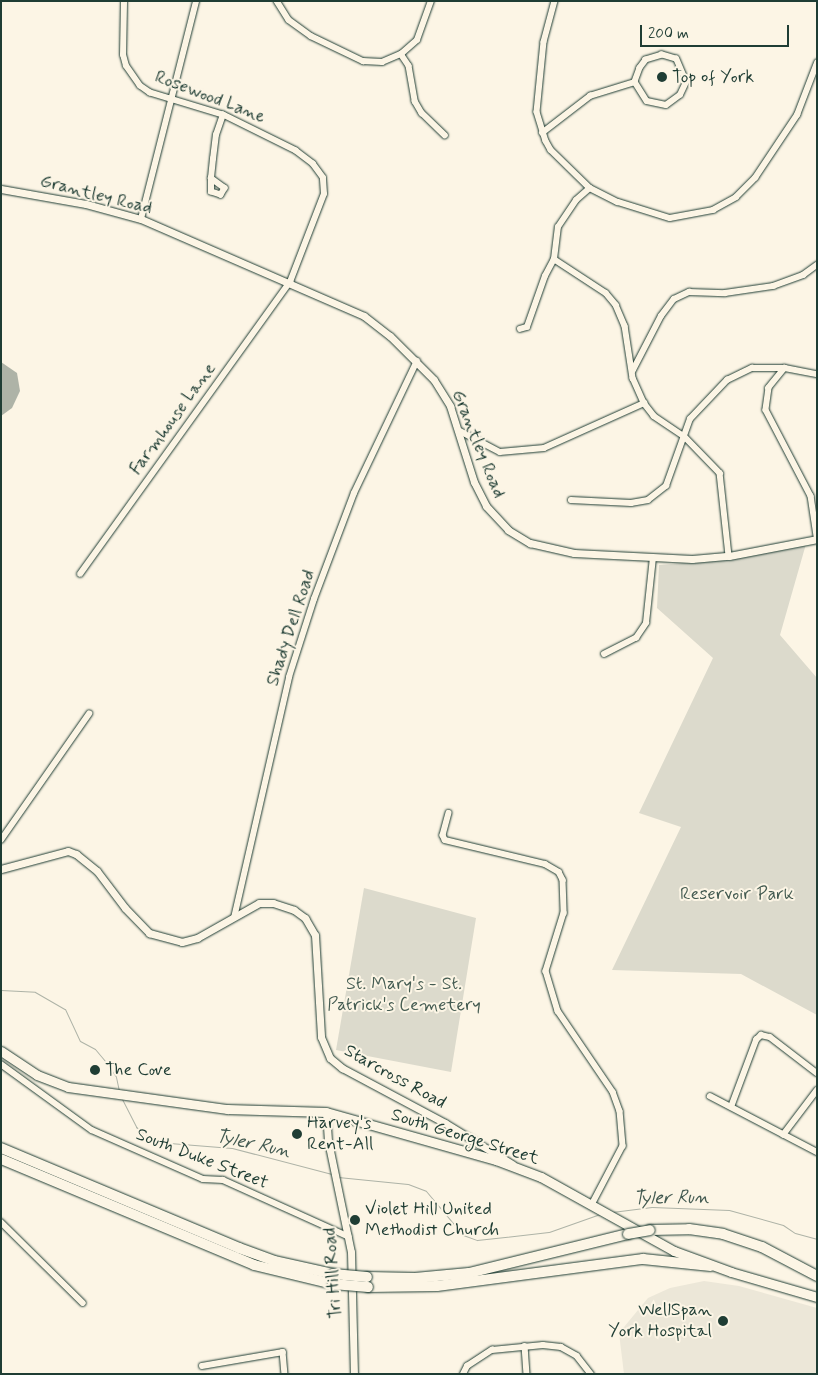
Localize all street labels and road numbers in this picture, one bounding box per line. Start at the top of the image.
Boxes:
street label: Rosewood Lane [153,66,267,128]
street label: Grantley Road [38,171,154,219]
street label: Farmhouse Lane [126,361,220,477]
street label: Grantley Road [446,387,510,501]
street label: Shady Dell Road [262,567,320,689]
street label: Starcross Road [341,1040,449,1114]
street label: South George Street [389,1104,541,1170]
street label: South Duke Street [133,1124,271,1194]
street label: Tri Hill Road [319,1228,347,1318]

